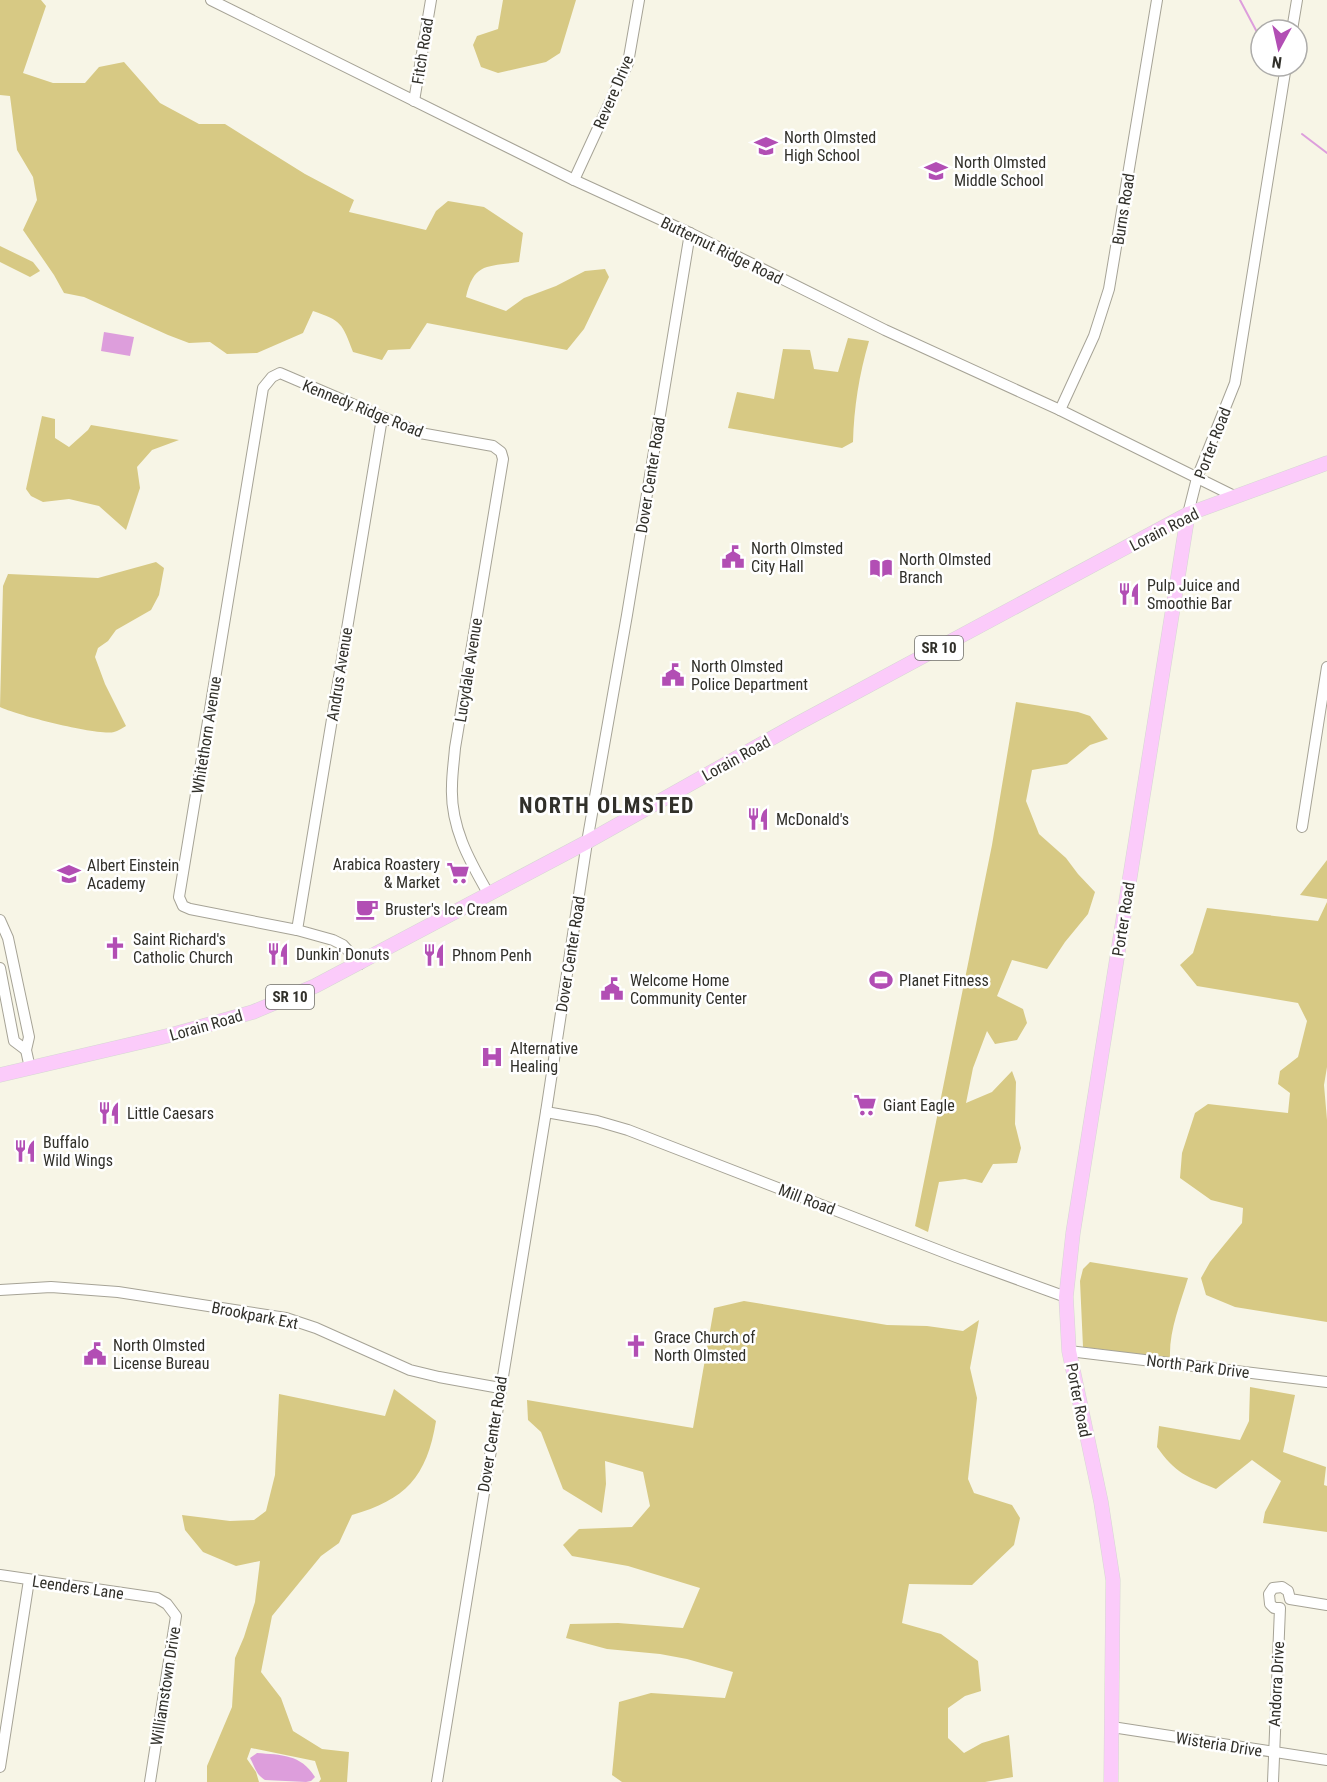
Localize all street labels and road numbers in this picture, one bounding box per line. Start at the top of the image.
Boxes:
street label: Fitch Road [408,16,437,86]
street label: Revere Drive [589,53,637,132]
street label: Burns Road [1108,172,1139,246]
street label: Butternut Ridge Road [658,213,786,288]
street label: Kennedy Ridge Road [300,376,426,441]
street label: Porter Road [1190,405,1235,482]
street label: Dover Center Road [632,416,669,534]
street label: Lorain Road [1126,504,1202,555]
street label: Lucydale Avenue [451,617,486,724]
street label: Andrus Avenue [323,626,356,722]
road number: SR 10 [915,636,963,660]
street label: Whitethorn Avenue [188,675,225,795]
street label: Lorain Road [699,732,774,785]
street label: Porter Road [1108,881,1139,958]
street label: Dover Center Road [552,895,589,1013]
road number: SR 10 [266,985,314,1009]
street label: Lorain Road [167,1006,245,1045]
street label: Mill Road [776,1180,838,1219]
street label: Brookpark Ext [210,1298,300,1333]
street label: North Park Drive [1145,1351,1250,1382]
street label: Porter Road [1062,1361,1095,1439]
street label: Dover Center Road [474,1375,511,1493]
street label: Leenders Lane [31,1572,125,1603]
street label: Williamstown Drive [147,1625,184,1747]
street label: Andorra Drive [1265,1641,1288,1727]
street label: Wisteria Drive [1174,1728,1263,1761]

